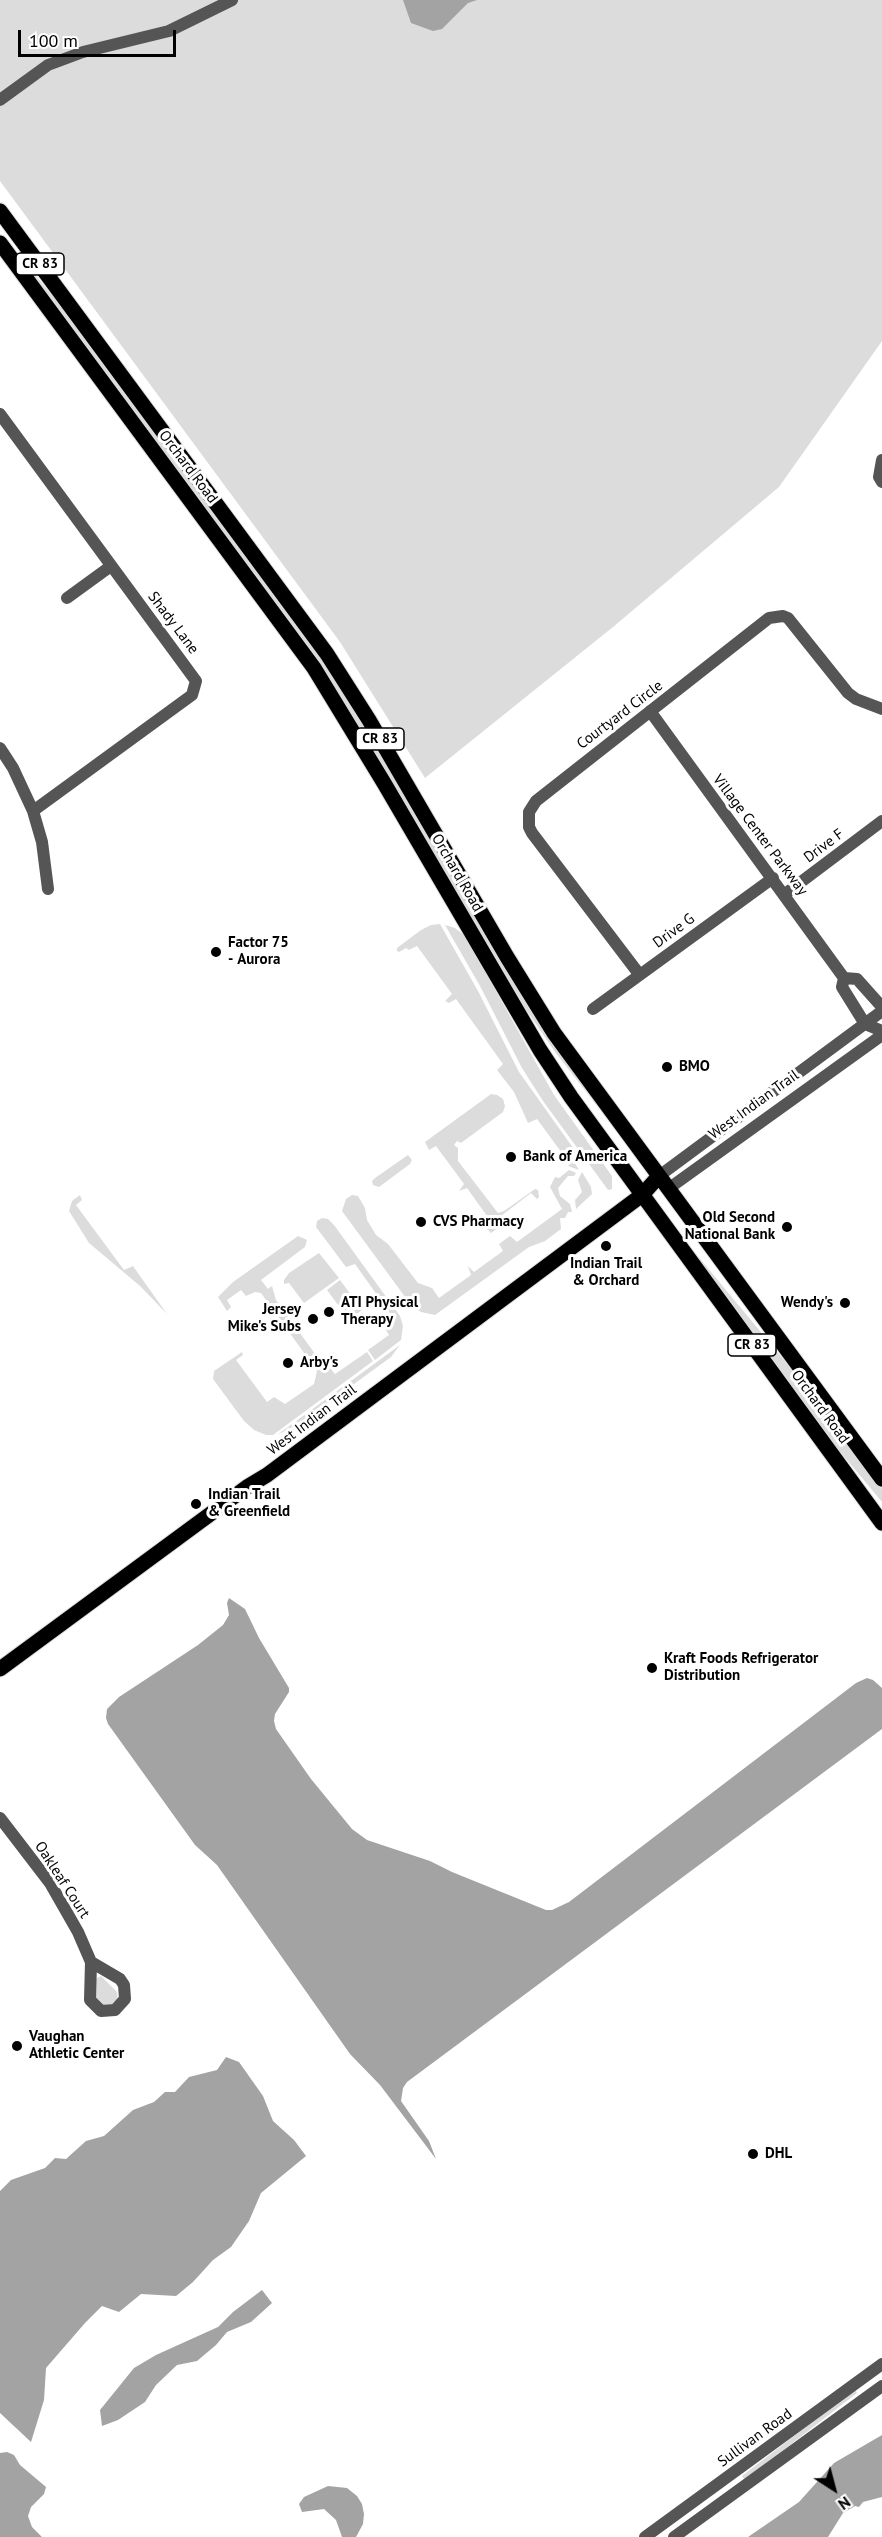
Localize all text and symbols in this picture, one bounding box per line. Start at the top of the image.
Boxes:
scale bar [21,18,178,56]
text: 100 m [29,29,78,52]
road number: CR 83 [16,253,64,275]
street label: Orchard Road [155,427,221,507]
street label: Shady Lane [144,588,202,658]
street label: Courtyard Circle [574,677,666,753]
road number: CR 83 [356,728,404,750]
street label: Village Center Parkway [709,771,811,899]
street label: Drive F [800,825,848,867]
street label: Orchard Road [428,831,486,915]
street label: Drive G [650,910,698,952]
place label: Factor 75 - Aurora [228,934,289,969]
marker: Factor 75 - Aurora [209,945,223,959]
place label: BMO [679,1058,710,1076]
marker: BMO [660,1060,674,1074]
street label: West Indian Trail [706,1066,802,1144]
place label: Bank of America [523,1148,627,1166]
marker: Bank of America [504,1150,518,1164]
place label: Old Second National Bank [685,1209,775,1244]
place label: CVS Pharmacy [433,1213,524,1231]
marker: CVS Pharmacy [414,1215,428,1229]
marker: Old Second National Bank [780,1220,794,1234]
marker: Indian Trail & Orchard [599,1239,613,1253]
place label: Indian Trail & Orchard [570,1255,642,1290]
place label: ATI Physical Therapy [341,1294,418,1329]
place label: Wendy's [781,1294,833,1312]
marker: Wendy's [838,1296,852,1310]
place label: Jersey Mike's Subs [228,1301,301,1336]
marker: ATI Physical Therapy [322,1305,336,1319]
marker: Jersey Mike's Subs [306,1312,320,1326]
road number: CR 83 [728,1334,776,1356]
place label: Arby's [300,1354,338,1372]
marker: Arby's [281,1356,295,1370]
street label: Orchard Road [787,1367,853,1447]
street label: West Indian Trail [264,1381,360,1459]
place label: Indian Trail & Greenfield [208,1486,290,1521]
marker: Indian Trail & Greenfield [189,1497,203,1511]
place label: Kraft Foods Refrigerator Distribution [664,1650,818,1685]
marker: Kraft Foods Refrigerator Distribution [645,1661,659,1675]
street label: Oakleaf Court [31,1838,93,1922]
place label: Vaughan Athletic Center [29,2028,124,2063]
marker: Vaughan Athletic Center [10,2039,24,2053]
place label: DHL [765,2145,792,2163]
marker: DHL [746,2147,760,2161]
street label: Sullivan Road [714,2405,796,2471]
north arrow [804,2459,864,2519]
text: N [834,2492,855,2515]

